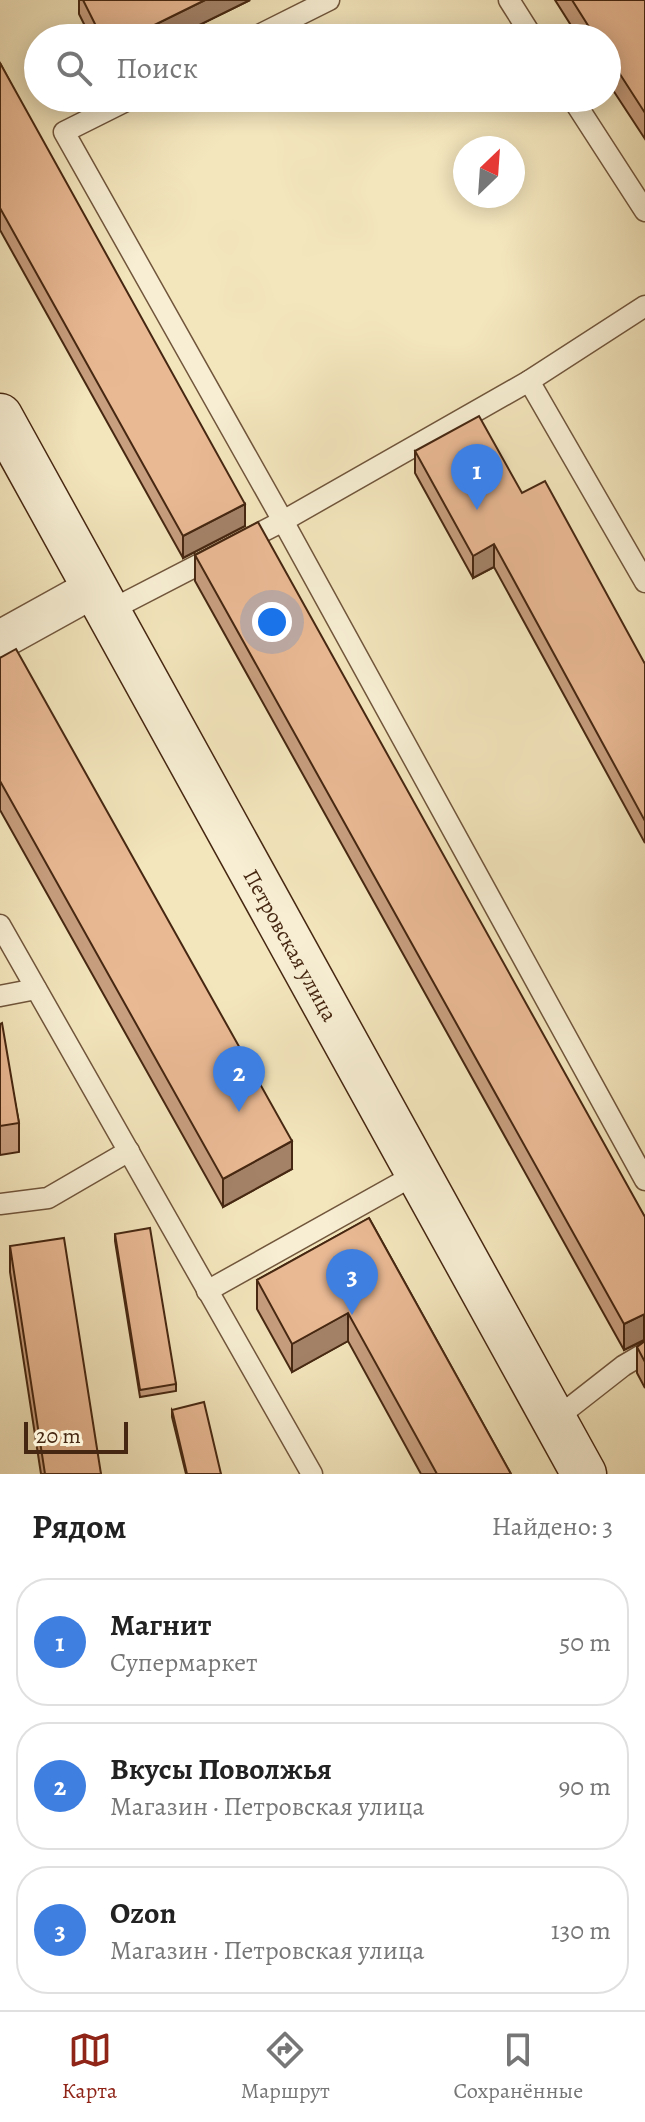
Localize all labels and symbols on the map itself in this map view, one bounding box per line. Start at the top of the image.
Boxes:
north arrow [453,136,525,208]
pin: 1 [451,444,503,510]
your location [252,602,292,642]
street label: Петровская улица [236,864,345,1028]
pin: 2 [213,1046,265,1112]
pin: 3 [326,1249,378,1315]
scale bar [24,1418,128,1454]

